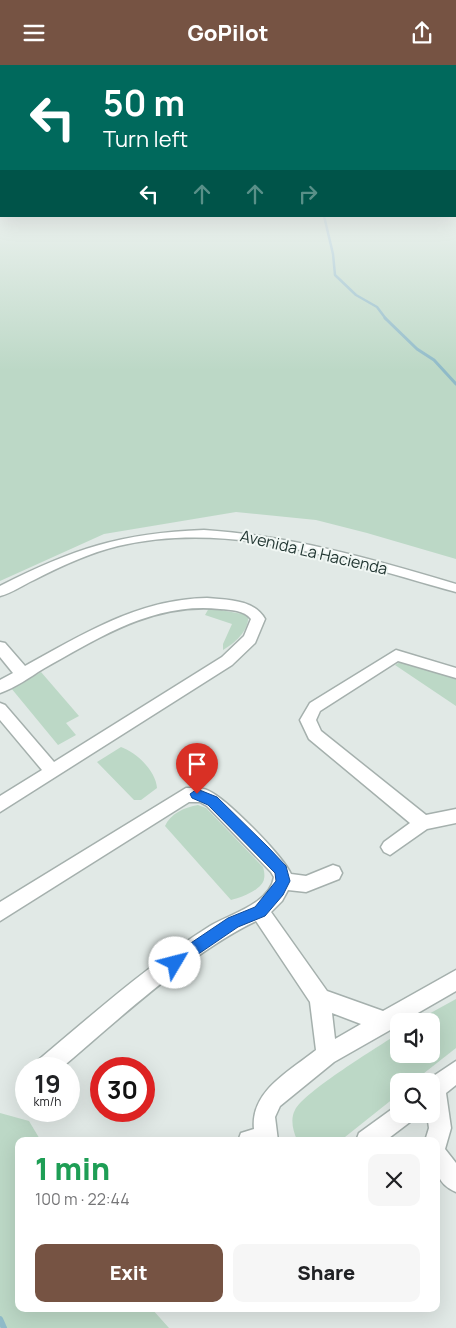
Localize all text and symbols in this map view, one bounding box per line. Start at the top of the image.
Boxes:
text: GoPilot [188,18,268,48]
icon: menu [20,19,48,47]
icon: share [408,19,436,47]
text: 50 m [103,79,185,127]
icon: left [20,85,85,150]
text: Turn left [103,124,188,154]
icon: left [135,180,163,208]
icon: ahead [188,180,216,208]
icon: ahead [241,180,269,208]
icon: right [294,180,322,208]
street label: Avenida La Hacienda [238,524,390,580]
pin [176,743,218,794]
icon: arrive [183,750,211,778]
position arrow [148,936,200,988]
map controls [390,1013,440,1123]
button: sound [390,1013,440,1063]
speed limit sign: 30 [90,1057,155,1122]
text: 19 [34,1066,61,1101]
button: search [390,1073,440,1123]
text: km/h [34,1093,61,1110]
text: 1 min [35,1148,110,1189]
button: close [368,1154,420,1206]
text: 100 m · 22:44 [35,1188,130,1210]
button: Exit [35,1244,223,1302]
button: Share [233,1244,420,1302]

